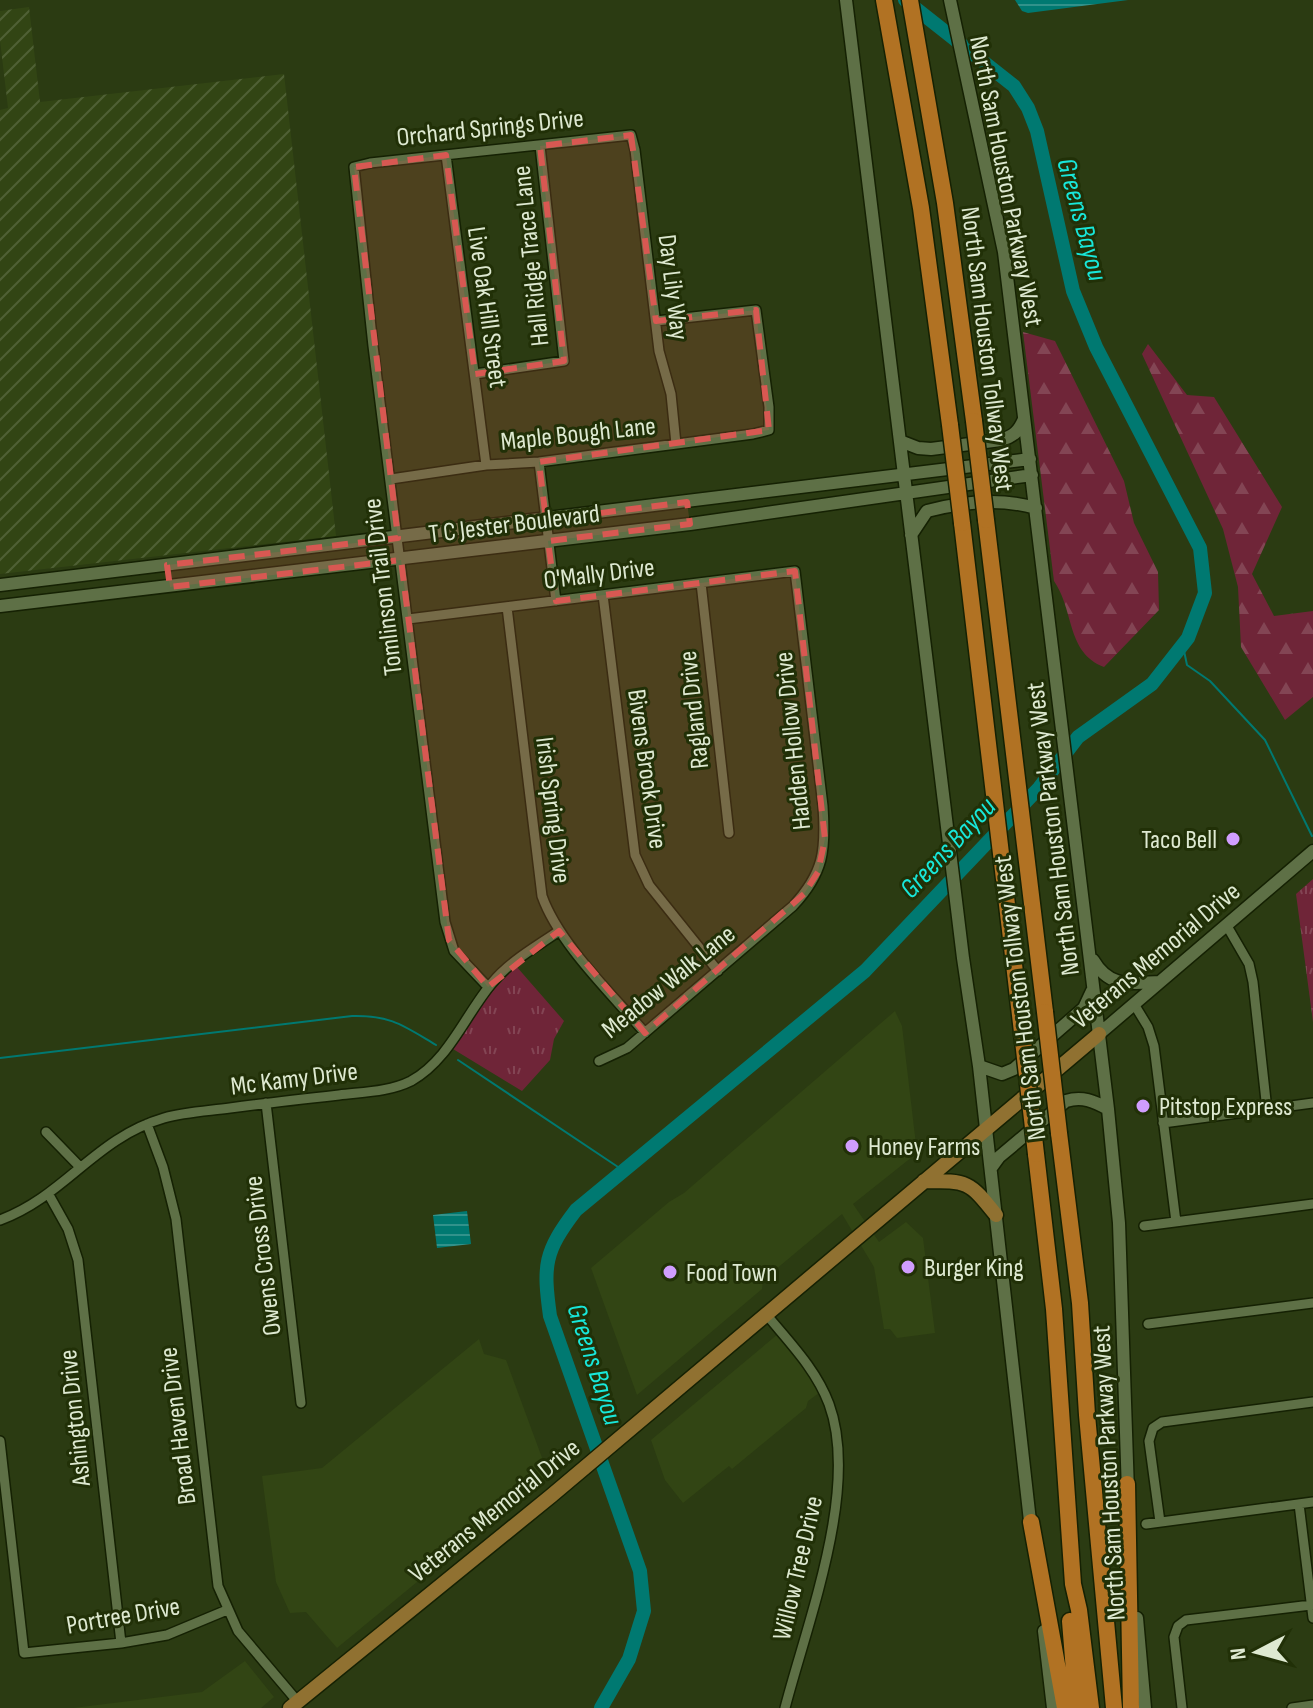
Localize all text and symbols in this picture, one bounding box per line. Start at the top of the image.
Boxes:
street label: North Sam Houston Parkway West [962,33,1049,329]
street label: Orchard Springs Drive [395,103,585,154]
water label: Greens Bayou [1049,154,1114,285]
street label: Hall Ridge Trace Lane [507,164,556,348]
street label: North Sam Houston Tollway West [954,205,1019,493]
street label: Live Oak Hill Street [460,225,513,390]
street label: Day Lily Way [651,233,694,342]
street label: Maple Bough Lane [499,411,657,458]
street label: Tomlinson Trail Drive [357,497,410,677]
street label: T C Jester Boulevard [427,499,602,550]
street label: O'Mally Drive [542,552,656,597]
street label: Ragland Drive [673,649,716,770]
street label: Hadden Hollow Drive [769,650,818,832]
street label: North Sam Houston Parkway West [1020,680,1087,977]
street label: Bivens Brook Drive [620,687,673,851]
street label: Irish Spring Drive [528,735,577,885]
water label: Greens Bayou [893,790,1003,905]
place label: Taco Bell [1141,825,1217,856]
marker: Taco Bell [1224,830,1242,848]
street label: North Sam Houston Tollway West [988,854,1053,1142]
street label: Veterans Memorial Drive [1065,876,1247,1036]
street label: Meadow Walk Lane [596,919,742,1045]
street label: Mc Kamy Drive [229,1056,359,1103]
place label: Pitstop Express [1159,1092,1292,1123]
marker: Pitstop Express [1134,1097,1152,1115]
place label: Honey Farms [868,1132,980,1163]
marker: Honey Farms [843,1137,861,1155]
street label: Owens Cross Drive [238,1174,289,1337]
place label: Burger King [924,1253,1024,1284]
place label: Food Town [686,1258,777,1289]
marker: Burger King [899,1258,917,1276]
marker: Food Town [661,1263,679,1281]
water label: Greens Bayou [559,1300,630,1430]
street label: North Sam Houston Parkway West [1086,1325,1133,1621]
street label: Broad Haven Drive [153,1345,204,1506]
street label: Ashington Drive [53,1348,98,1489]
street label: Veterans Memorial Drive [403,1433,587,1590]
street label: Willow Tree Drive [767,1493,830,1643]
street label: Portree Drive [64,1591,183,1642]
north arrow [1217,1612,1297,1692]
text: N [1225,1647,1253,1661]

